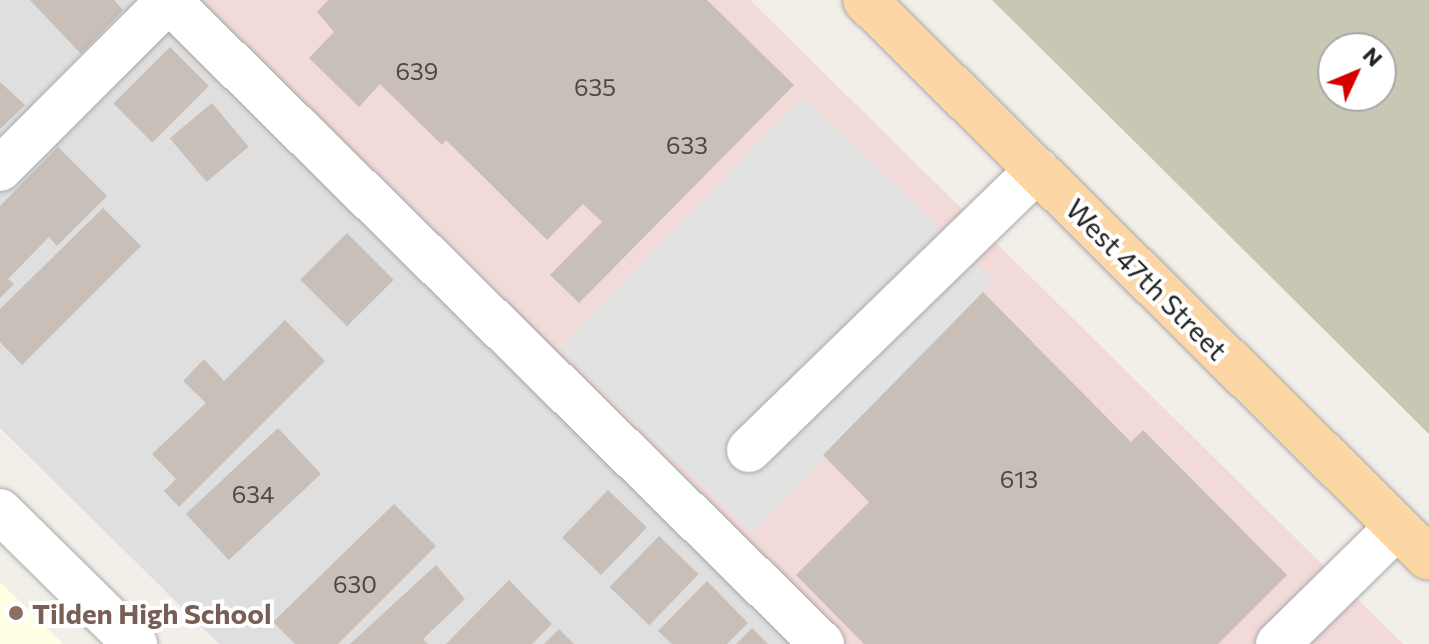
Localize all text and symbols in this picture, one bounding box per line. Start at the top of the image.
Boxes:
north arrow [1317,32,1397,112]
text: N [1358,41,1389,72]
house number: 639 [396,57,438,85]
house number: 635 [574,73,616,101]
house number: 633 [666,131,708,159]
street label: West 47th Street [1059,191,1235,367]
house number: 613 [1000,465,1038,493]
house number: 634 [232,480,274,508]
house number: 630 [333,570,377,598]
place label: Tilden High School [32,596,272,630]
marker: Tilden High School [7,604,25,622]

